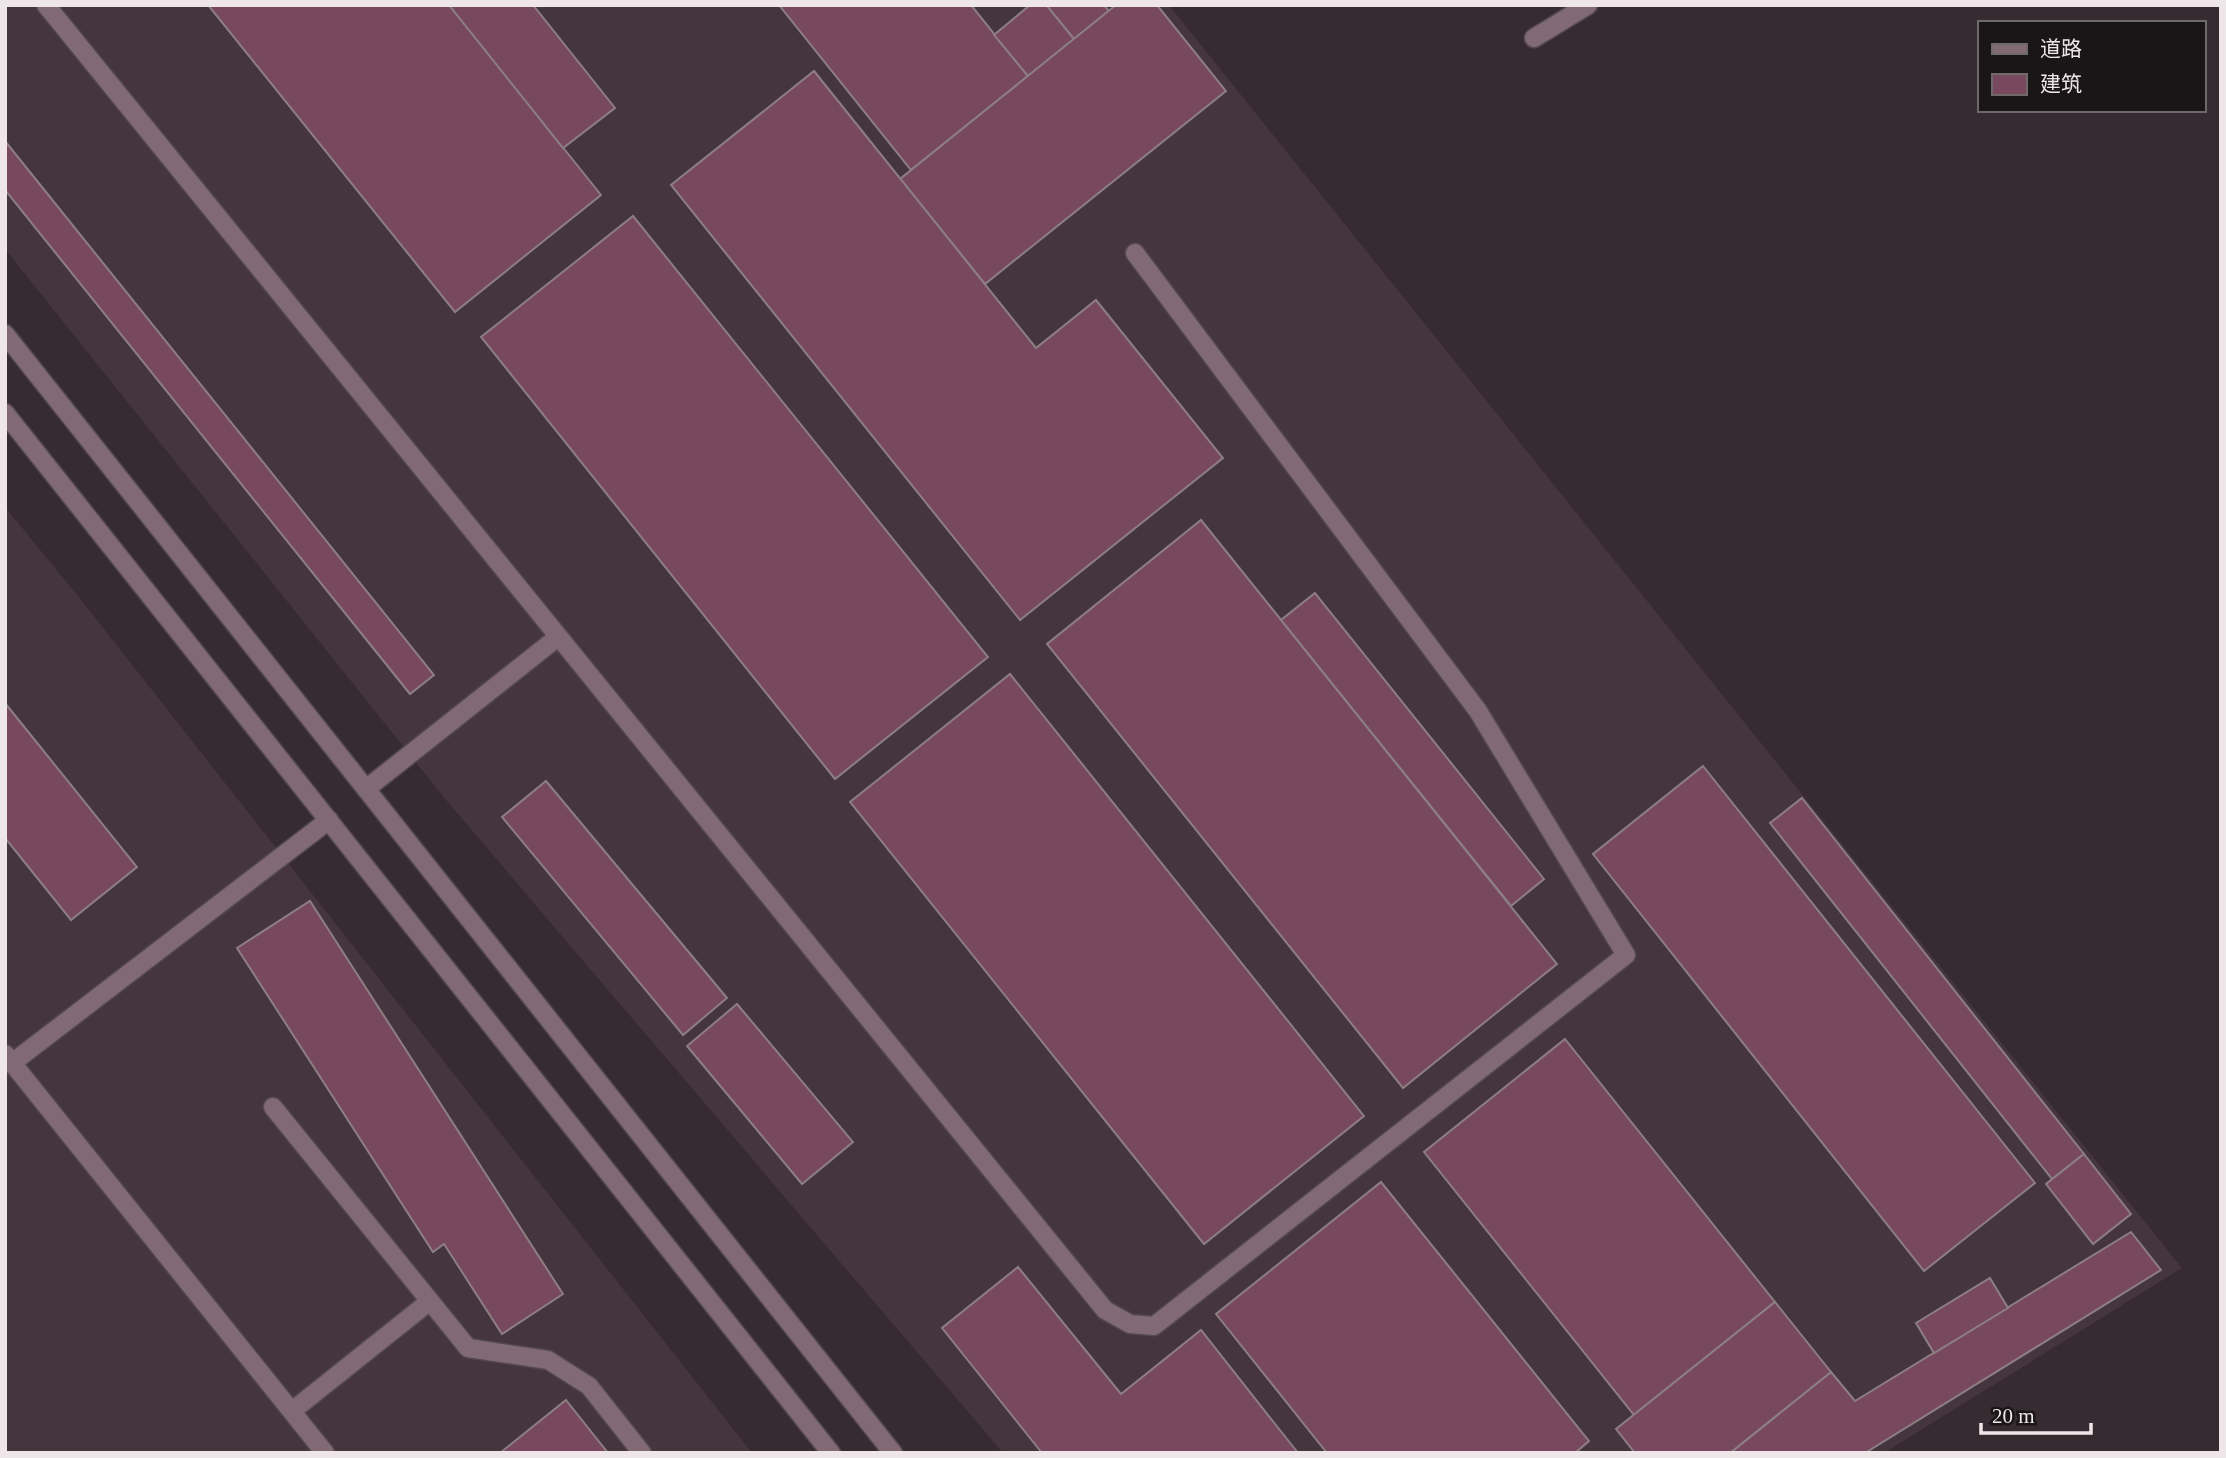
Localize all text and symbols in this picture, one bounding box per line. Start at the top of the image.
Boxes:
legend [1978,21,2205,112]
text: 道路 [2040,37,2082,61]
text: 建筑 [2040,72,2082,96]
scale bar [1981,1392,2091,1436]
text: 20 m [1992,1404,2035,1428]

